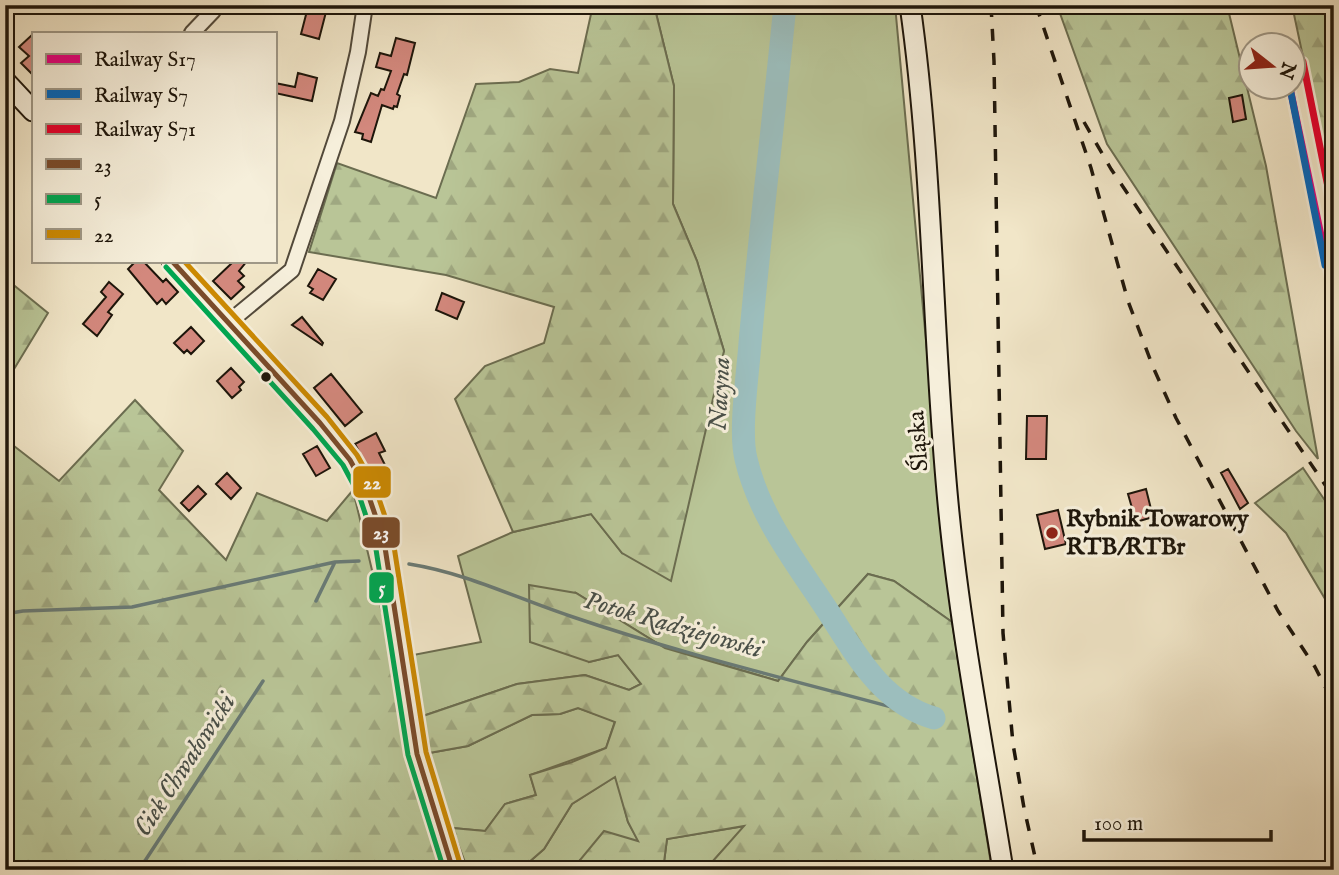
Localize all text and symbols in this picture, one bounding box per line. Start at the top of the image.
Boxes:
legend [32,32,276,262]
north arrow [1238,32,1308,102]
text: Railway S17 [94,47,196,74]
text: N [1272,58,1301,82]
text: Railway S7 [94,83,188,110]
text: Railway S71 [94,117,196,144]
text: 23 [94,153,112,180]
text: 5 [94,187,102,214]
text: 22 [94,223,114,250]
water label: Nacyna [702,356,738,432]
unlabelled marker [259,370,273,384]
street label: Śląska [901,409,937,472]
line badge: 22 [352,465,392,499]
text: 22 [363,472,381,496]
place label: Rybnik Towarowy RTB/RTBr [1066,504,1250,563]
line badge: 23 [361,516,401,549]
text: 23 [373,522,389,546]
marker: Rybnik Towarowy RTB/RTBr [1044,525,1060,541]
line badge: 5 [368,571,395,604]
text: 5 [379,577,386,601]
water label: Potok Radziejowski [580,584,767,667]
water label: Ciek Chwałowicki [127,686,244,843]
scale bar [1084,798,1271,842]
text: 100 m [1094,811,1143,838]

